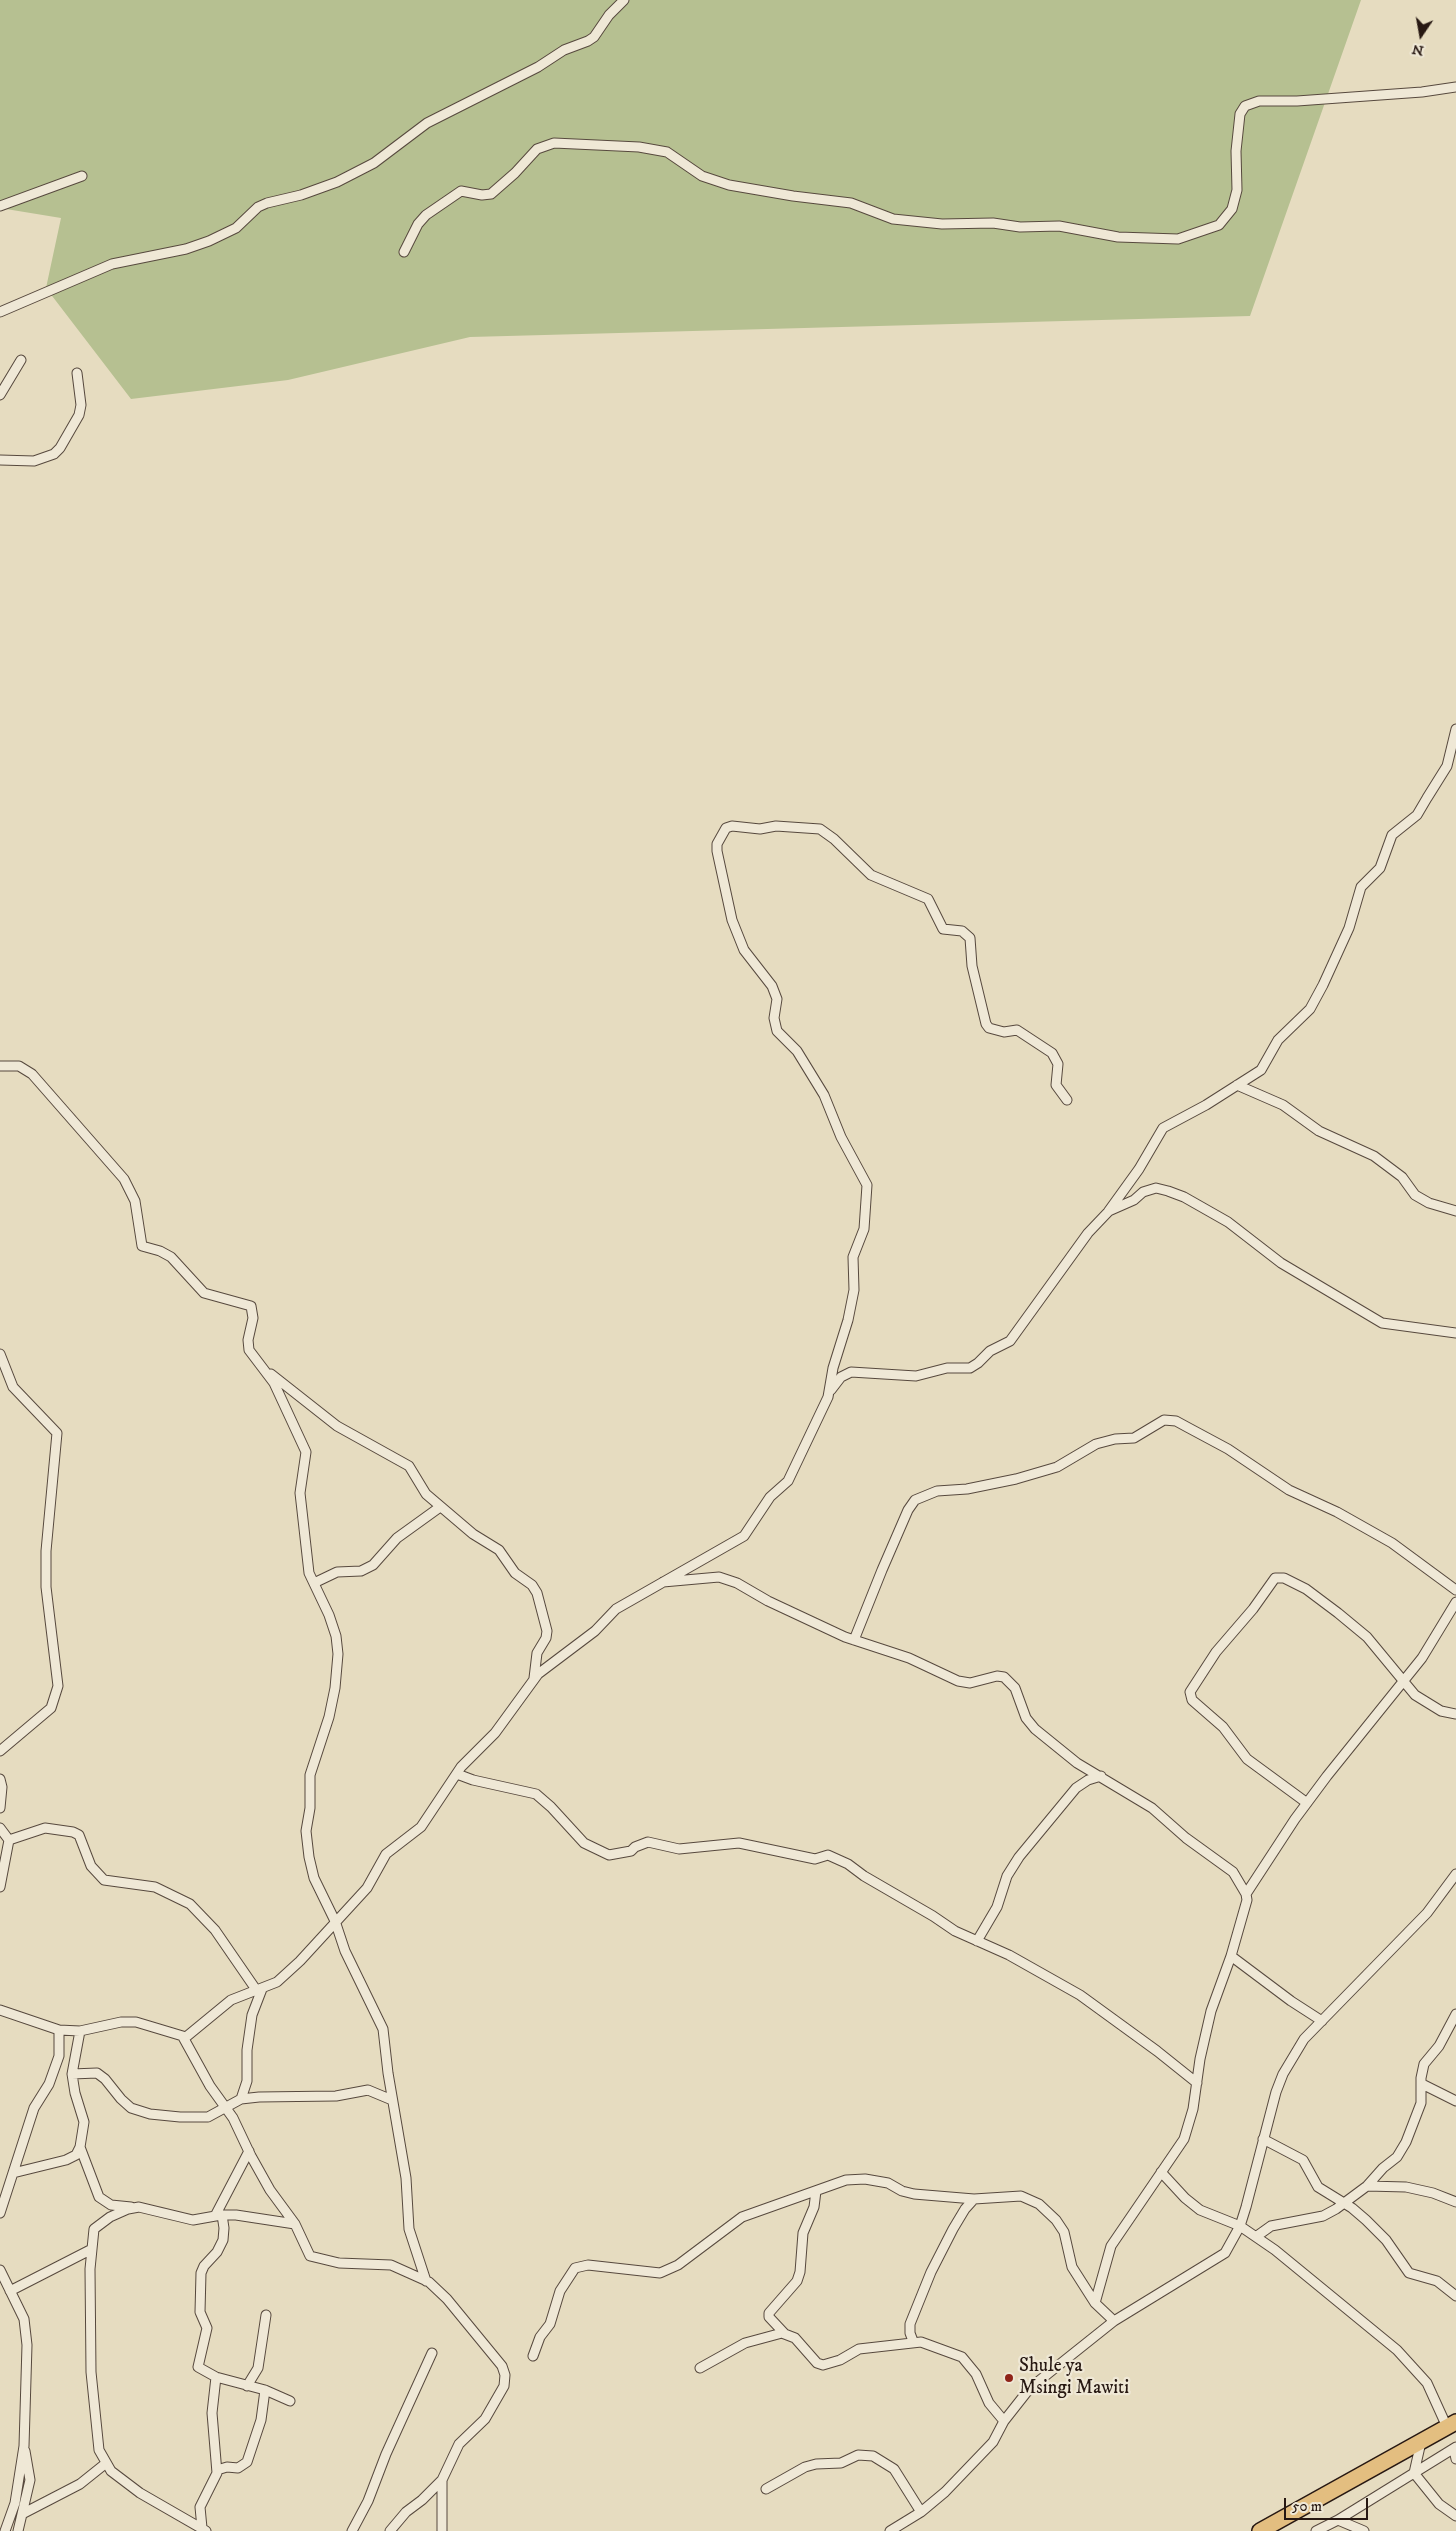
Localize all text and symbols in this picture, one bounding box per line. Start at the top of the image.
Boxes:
north arrow [1396,10,1446,60]
text: N [1410,40,1425,60]
place label: Shule ya Msingi Mawiti [1019,2356,1129,2400]
marker: Shule ya Msingi Mawiti [1003,2372,1015,2384]
scale bar [1286,2488,1370,2520]
text: 50 m [1292,2497,1322,2516]

